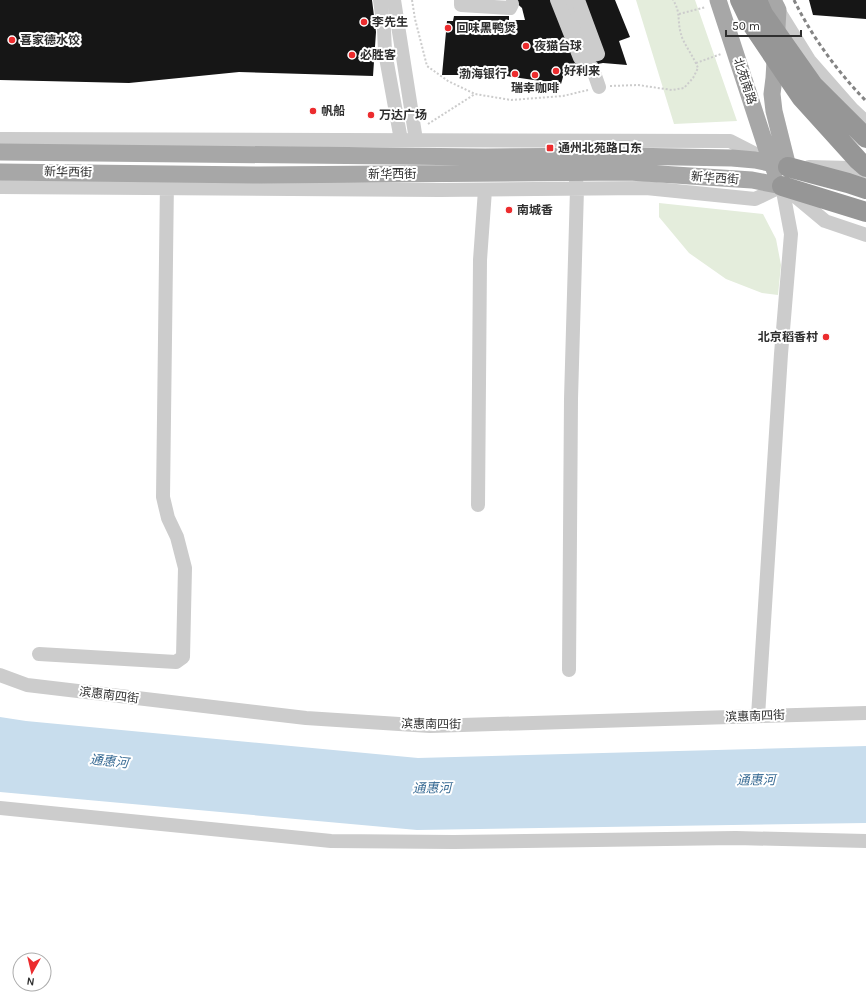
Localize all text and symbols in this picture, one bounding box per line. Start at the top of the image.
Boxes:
scale bar [726,12,801,38]
place label: 李先生 [372,15,408,29]
marker: 李先生 [359,17,369,27]
text: 50 m [732,19,760,33]
place label: 回味黑鸭煲 [456,21,516,35]
marker: 回味黑鸭煲 [443,23,453,33]
place label: 喜家德水饺 [20,33,80,47]
marker: 喜家德水饺 [7,35,17,45]
place label: 夜猫台球 [534,39,582,53]
marker: 夜猫台球 [521,41,531,51]
place label: 必胜客 [360,48,396,62]
marker: 必胜客 [347,50,357,60]
street label: 北苑南路 [731,56,759,106]
place label: 好利来 [564,64,600,78]
marker: 好利来 [551,66,561,76]
place label: 渤海银行 [459,67,507,81]
marker: 渤海银行 [510,69,520,79]
marker: 瑞幸咖啡 [530,70,540,80]
place label: 瑞幸咖啡 [511,81,559,95]
place label: 帆船 [321,104,345,118]
marker: 帆船 [308,106,318,116]
place label: 万达广场 [379,108,427,122]
marker: 万达广场 [366,110,376,120]
place label: 通州北苑路口东 [558,141,642,155]
marker: 通州北苑路口东 [545,143,555,153]
street label: 新华西街 [44,165,92,179]
street label: 新华西街 [368,167,416,181]
street label: 新华西街 [691,169,739,187]
place label: 南城香 [517,203,553,217]
marker: 南城香 [504,205,514,215]
place label: 北京稻香村 [758,330,818,344]
marker: 北京稻香村 [821,332,831,342]
street label: 滨惠南四街 [78,684,140,706]
street label: 滨惠南四街 [725,708,785,724]
street label: 滨惠南四街 [401,716,461,732]
water label: 通惠河 [89,752,132,771]
water label: 通惠河 [736,772,779,788]
water label: 通惠河 [412,780,455,796]
north arrow [12,952,52,992]
text: N [26,974,35,988]

